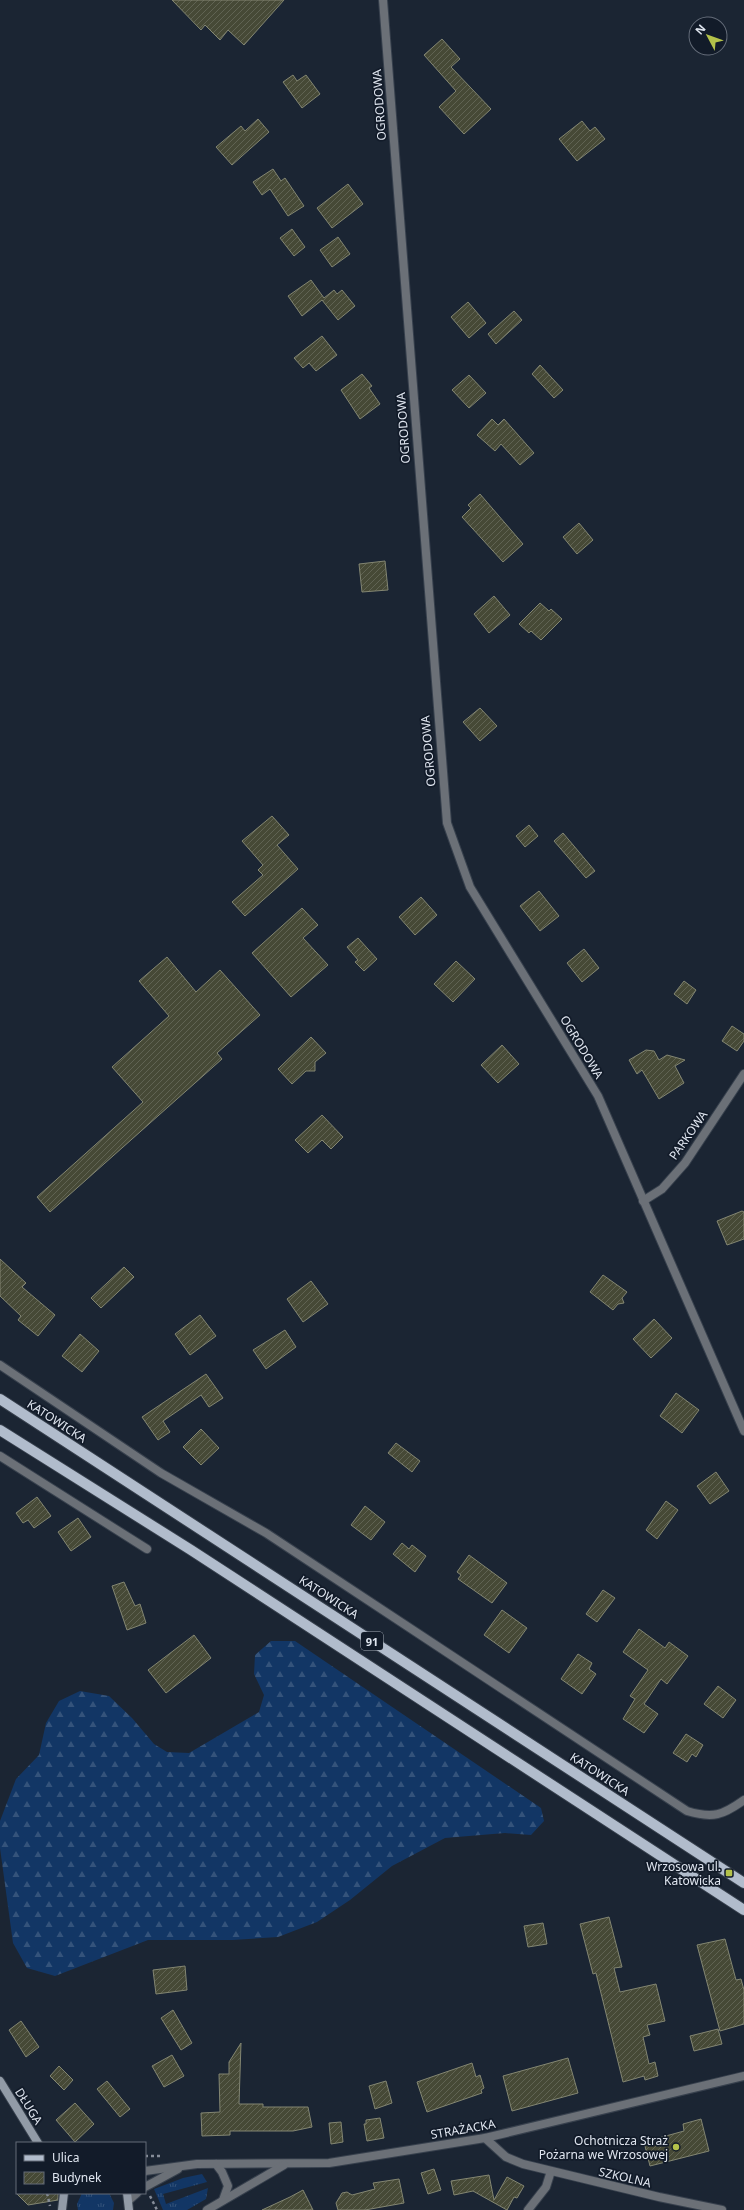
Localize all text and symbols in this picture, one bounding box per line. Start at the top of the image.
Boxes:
north arrow [688,16,728,56]
text: N [691,21,709,37]
street label: OGRODOWA [368,69,390,141]
street label: OGRODOWA [392,392,414,464]
street label: OGRODOWA [416,714,440,787]
street label: OGRODOWA [556,1012,608,1082]
street label: PARKOWA [665,1107,711,1163]
street label: KATOWICKA [24,1395,90,1447]
street label: KATOWICKA [296,1571,362,1623]
road number: 91 [361,1632,383,1650]
street label: KATOWICKA [567,1748,633,1800]
place label: Wrzosowa ul. Katowicka [646,1858,721,1889]
marker: Wrzosowa ul. Katowicka [724,1868,734,1878]
street label: DŁUGA [11,2084,47,2128]
street label: STRAŻACKA [429,2115,497,2143]
place label: Ochotnicza Straż Pożarna we Wrzosowej [539,2132,668,2163]
legend [16,2142,146,2194]
marker: Ochotnicza Straż Pożarna we Wrzosowej [671,2142,681,2152]
text: Ulica [52,2149,79,2166]
street label: SZKOLNA [597,2163,653,2191]
text: Budynek [52,2169,102,2186]

